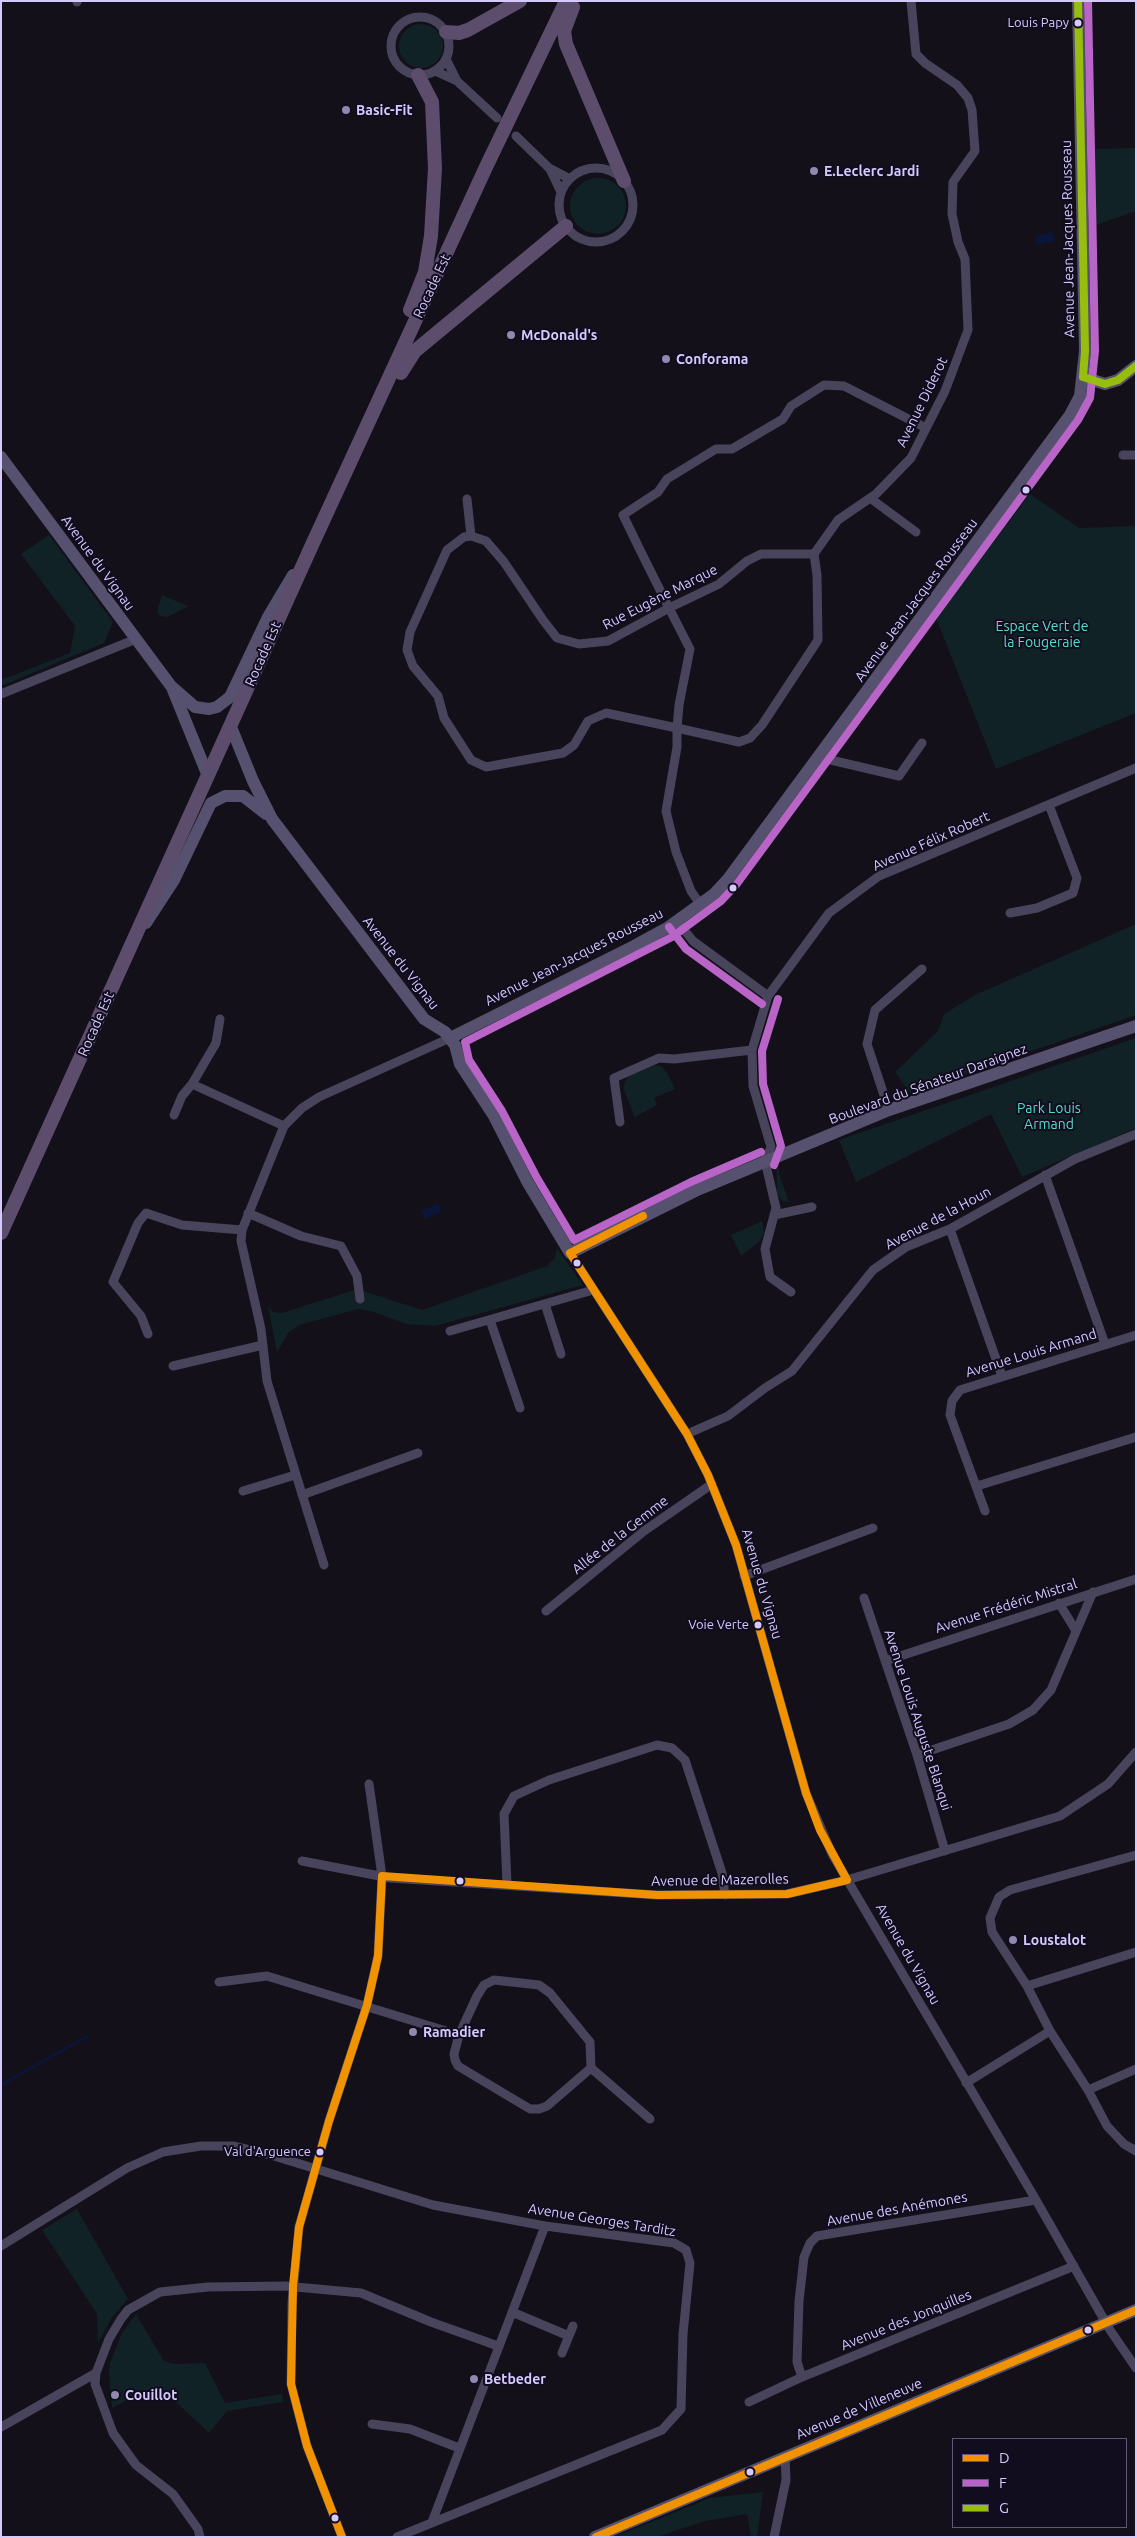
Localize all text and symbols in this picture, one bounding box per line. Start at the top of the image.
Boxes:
place label: Louis Papy [1007,15,1069,31]
marker: Louis Papy [1073,18,1083,28]
place label: Basic-Fit [356,102,412,118]
marker: Basic-Fit [340,104,352,116]
street label: Avenue Jean-Jacques Rousseau [1058,140,1078,338]
place label: E.Leclerc Jardi [824,163,919,179]
marker: E.Leclerc Jardi [808,165,820,177]
street label: Rocade Est [410,251,454,321]
place label: McDonald's [521,327,597,343]
marker: McDonald's [505,329,517,341]
place label: Conforama [676,351,748,367]
marker: Conforama [660,353,672,365]
street label: Avenue Diderot [893,354,951,450]
unlabelled marker [1021,485,1031,495]
street label: Avenue du Vignau [58,512,138,614]
street label: Avenue Jean-Jacques Rousseau [851,515,981,685]
street label: Rue Eugène Marque [600,561,720,633]
park label: Espace Vert de la Fougeraie [996,618,1088,650]
street label: Rocade Est [241,619,285,689]
street label: Avenue Félix Robert [870,808,992,874]
unlabelled marker [728,883,738,893]
street label: Avenue Jean-Jacques Rousseau [482,905,666,1009]
street label: Avenue du Vignau [359,913,443,1013]
street label: Rocade Est [74,989,118,1059]
street label: Boulevard du Sénateur Daraignez [827,1040,1029,1128]
park label: Park Louis Armand [1017,1100,1081,1132]
street label: Avenue de la Houn [882,1183,994,1253]
unlabelled marker [572,1258,582,1268]
street label: Avenue Louis Armand [963,1325,1099,1381]
street label: Allée de la Gemme [569,1492,671,1578]
street label: Avenue du Vignau [738,1527,786,1641]
street label: Avenue Frédéric Mistral [933,1575,1079,1637]
place label: Voie Verte [688,1617,749,1633]
marker: Voie Verte [753,1620,763,1630]
street label: Avenue Louis Auguste Blanqui [881,1627,955,1813]
street label: Avenue de Mazerolles [651,1870,789,1890]
unlabelled marker [455,1876,465,1886]
street label: Avenue du Vignau [872,1901,944,2007]
place label: Loustalot [1023,1932,1086,1948]
marker: Loustalot [1007,1934,1019,1946]
place label: Ramadier [423,2024,485,2040]
marker: Ramadier [407,2026,419,2038]
place label: Val d'Arguence [224,2144,311,2160]
marker: Val d'Arguence [315,2147,325,2157]
street label: Avenue des Anémones [825,2188,969,2230]
street label: Avenue Georges Tarditz [527,2200,677,2240]
street label: Avenue des Jonquilles [838,2286,974,2354]
unlabelled marker [1083,2325,1093,2335]
place label: Betbeder [484,2371,546,2387]
marker: Betbeder [468,2373,480,2385]
street label: Avenue de Villeneuve [793,2375,925,2443]
place label: Couillot [125,2387,177,2403]
marker: Couillot [109,2389,121,2401]
legend [952,2438,1127,2528]
text: D [999,2449,1010,2466]
unlabelled marker [745,2467,755,2477]
text: F [999,2474,1007,2491]
text: G [999,2499,1009,2516]
unlabelled marker [330,2513,340,2523]

